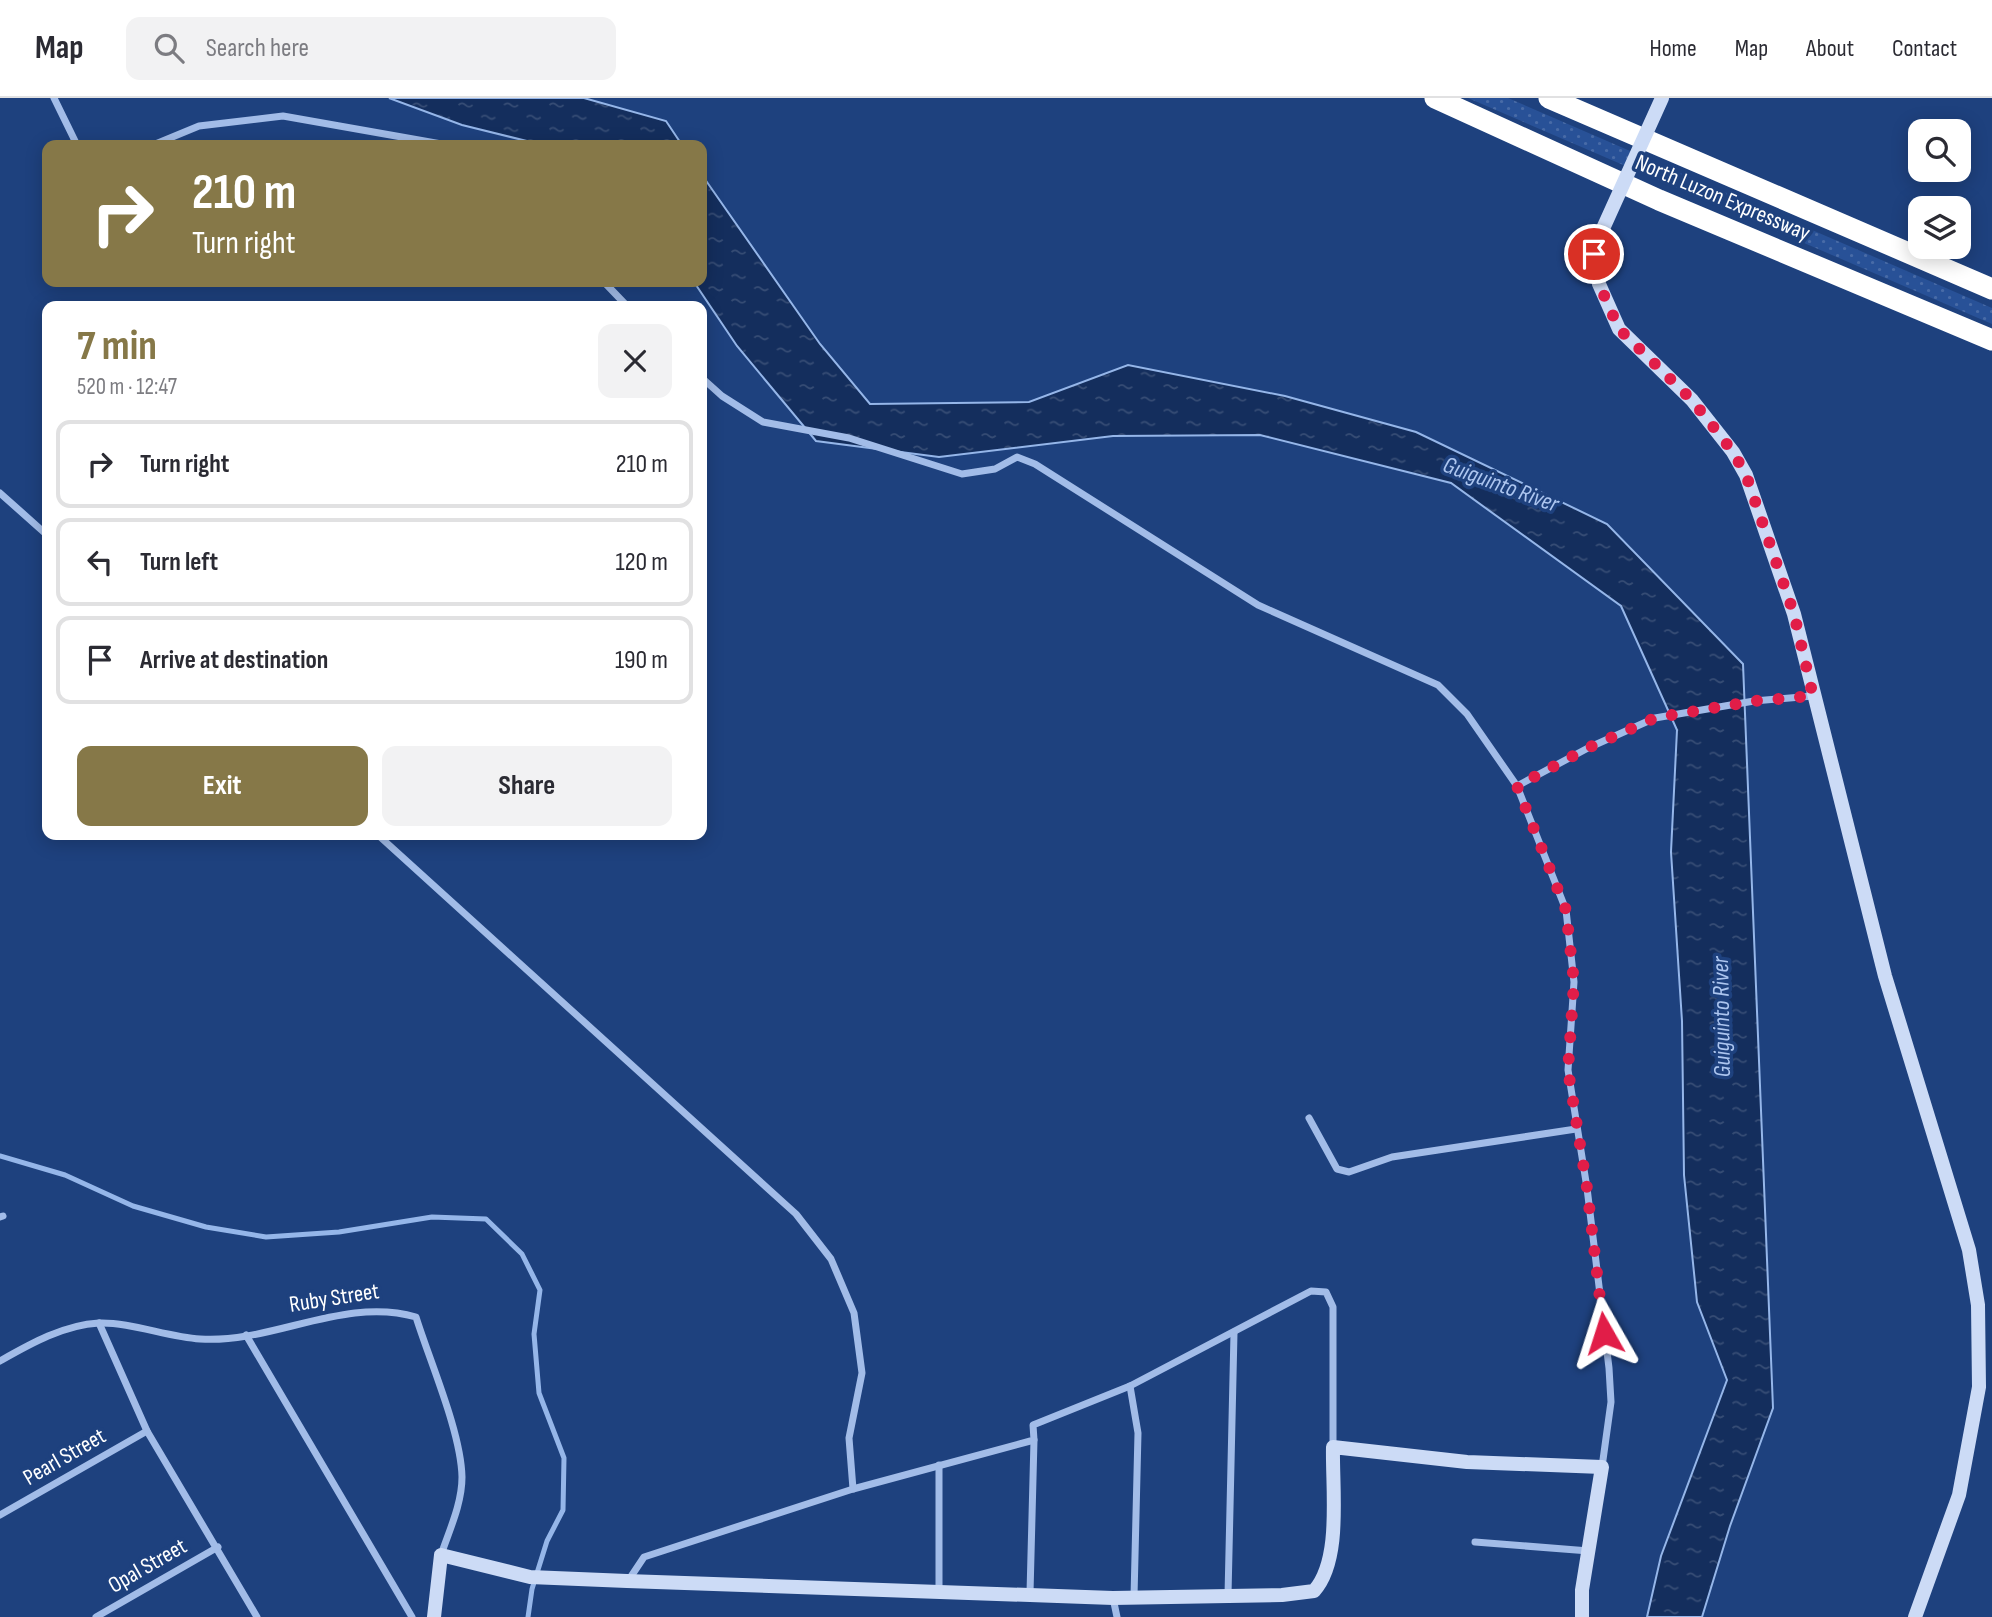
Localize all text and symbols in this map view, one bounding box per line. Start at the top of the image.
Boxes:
search box [126,17,616,80]
text: Map [35,28,84,68]
icon: search [150,29,188,67]
text: Search here [206,33,309,64]
text: Home [1649,34,1697,63]
text: Map [1735,34,1768,63]
text: About [1806,34,1854,63]
text: Contact [1892,34,1957,63]
map controls [1908,119,1971,259]
button: search [1908,119,1971,182]
street label: North Luzon Expressway [1631,148,1814,247]
text: 210 m [192,164,296,223]
icon: right [77,168,168,259]
button: layers [1908,196,1971,259]
text: Turn right [192,224,296,263]
pin [1564,224,1624,284]
icon: arrive [1575,235,1613,273]
text: 7 min [77,321,157,372]
button: close [598,324,672,398]
text: 520 m · 12:47 [77,373,177,401]
icon: right [81,445,119,483]
text: Turn right [140,449,229,480]
text: 210 m [616,449,668,480]
water label: Guiguinto River [1439,450,1564,519]
icon: left [81,543,119,581]
text: Turn left [140,547,218,578]
text: 120 m [615,547,668,578]
icon: arrive [81,641,119,679]
text: Arrive at destination [140,645,328,676]
text: 190 m [615,645,668,676]
button: Exit [77,746,368,826]
button: Share [382,746,672,826]
water label: Guiguinto River [1706,955,1737,1078]
street label: Ruby Street [287,1277,381,1319]
position arrow [1567,1296,1641,1370]
street label: Pearl Street [18,1422,111,1492]
street label: Opal Street [103,1532,192,1600]

